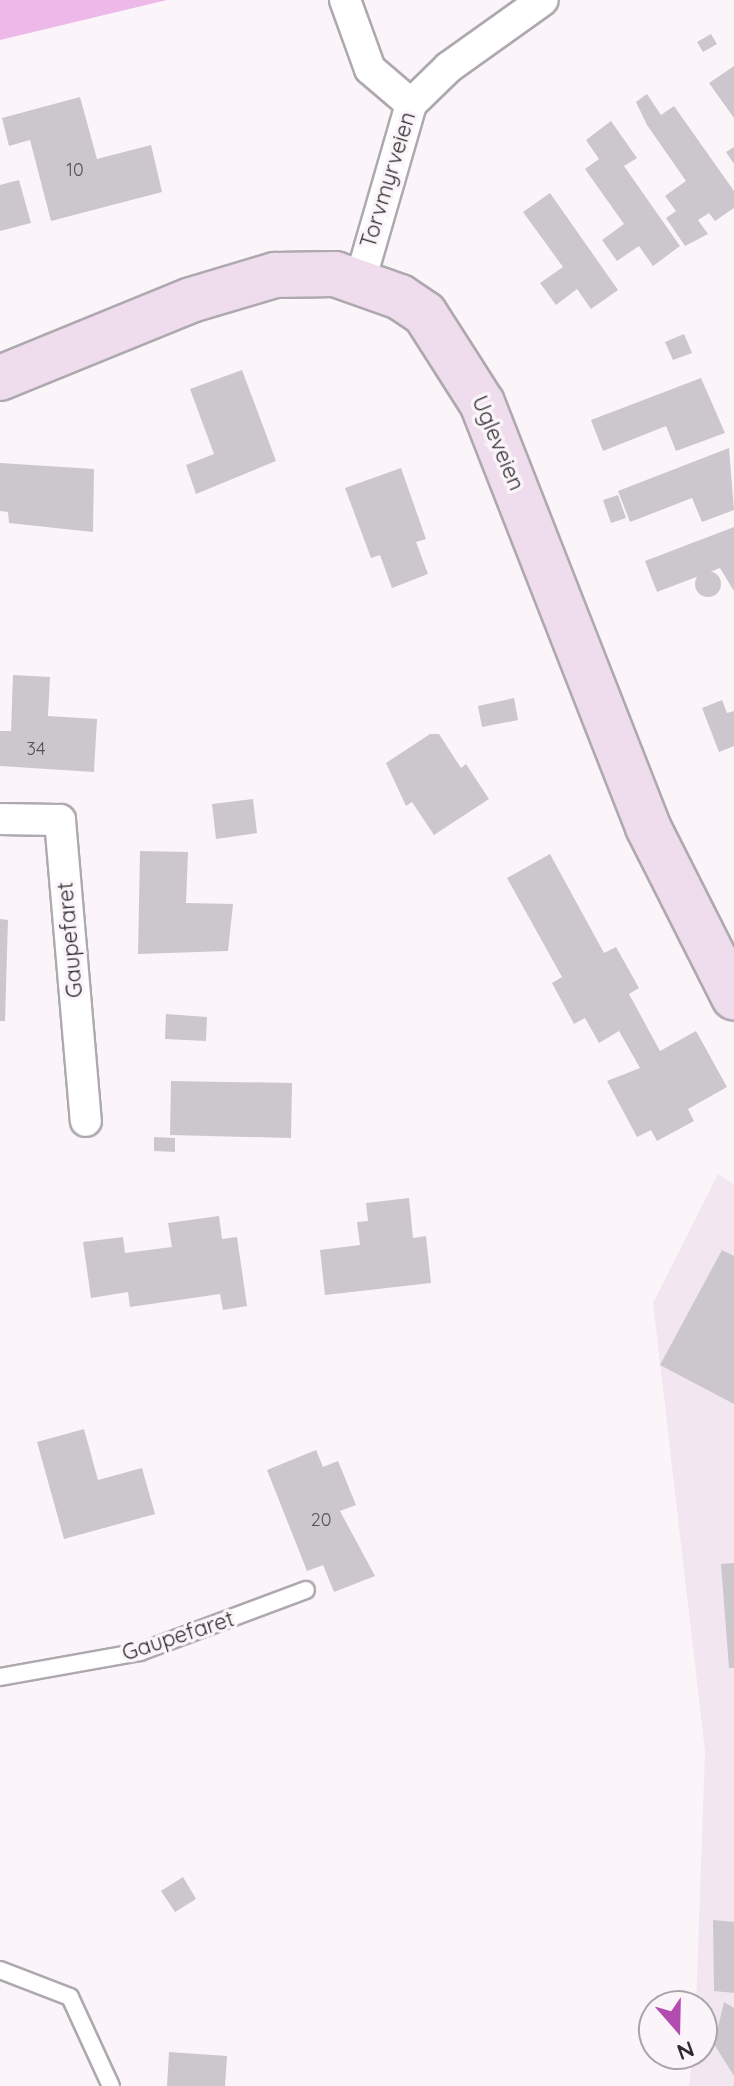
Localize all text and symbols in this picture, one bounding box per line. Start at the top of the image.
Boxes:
street label: Torvmyrveien [355,109,421,251]
house number: 10 [66,159,84,181]
street label: Ugleveien [466,392,530,494]
house number: 34 [27,738,45,760]
street label: Gaupefaret [52,881,88,999]
house number: 20 [311,1509,331,1531]
street label: Gaupefaret [119,1606,237,1666]
north arrow [638,1990,718,2070]
text: N [673,2035,698,2067]

